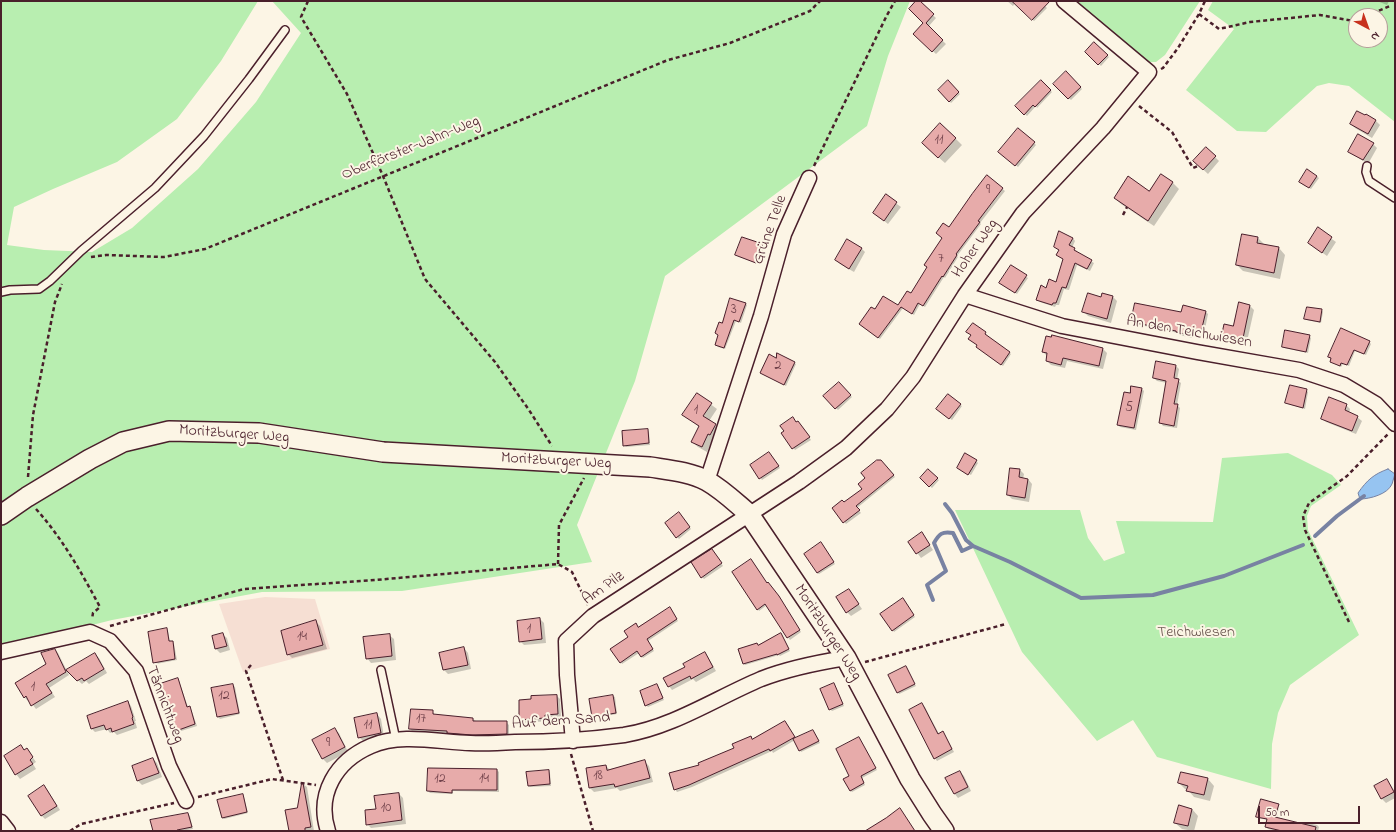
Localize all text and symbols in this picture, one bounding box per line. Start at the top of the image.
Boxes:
north arrow [1348,8,1388,48]
text: N [1367,28,1383,45]
street label: Oberförster-Jahn-Weg [339,113,483,185]
house number: 11 [935,133,943,149]
house number: 9 [986,183,990,199]
street label: Grüne Telle [750,193,792,267]
street label: Hoher Weg [949,216,1003,282]
house number: 7 [938,252,944,268]
house number: 3 [731,303,737,319]
street label: An den Teichwiesen [1125,312,1253,354]
house number: 2 [775,359,781,375]
house number: 5 [1125,401,1133,417]
house number: 1 [694,403,698,419]
street label: Moritzburger Weg [178,422,290,448]
street label: Moritzburger Weg [500,450,612,474]
street label: Am Pilz [579,568,629,610]
street label: Moritzburger Weg [789,581,865,685]
house number: 1 [527,622,531,638]
park label: Teichwiesen [1157,623,1235,643]
house number: 14 [297,630,307,646]
street label: Tännichtweg [141,664,187,746]
house number: 1 [31,680,35,696]
house number: 12 [218,689,230,705]
street label: Auf dem Sand [511,709,611,735]
house number: 17 [416,712,426,728]
house number: 11 [364,718,372,734]
house number: 9 [326,736,330,752]
house number: 18 [593,769,603,785]
house number: 12 [434,772,446,788]
house number: 14 [479,772,489,788]
scale bar [1260,798,1362,824]
house number: 10 [381,801,391,817]
text: 50 m [1265,804,1289,822]

